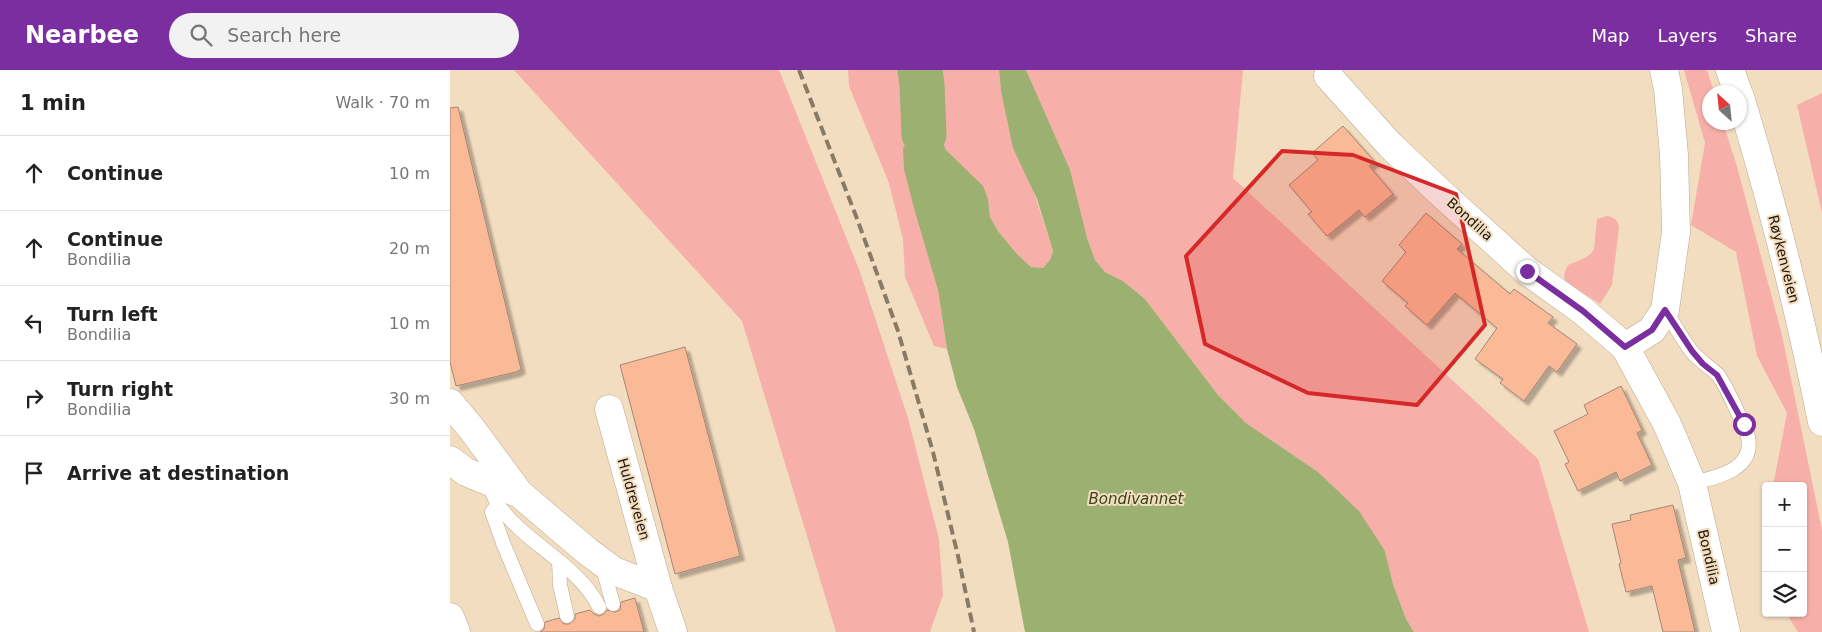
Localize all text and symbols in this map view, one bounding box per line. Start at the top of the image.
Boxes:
search box [169,13,519,58]
text: Nearbee [25,21,139,49]
icon: search [187,21,215,49]
text: Search here [227,24,341,46]
text: Map [1591,25,1629,46]
text: Layers [1657,25,1717,46]
text: Share [1745,25,1797,46]
north arrow [1702,85,1747,130]
text: 1 min [20,91,86,115]
text: Walk · 70 m [335,93,430,112]
icon: ahead [20,159,48,187]
text: Continue [67,162,163,184]
text: 10 m [389,164,430,183]
street label: Bondilia [1444,194,1496,244]
street label: Røykenveien [1765,213,1803,305]
text: Continue [67,228,163,250]
icon: ahead [20,234,48,262]
text: 20 m [389,239,430,258]
text: Bondilia [67,250,131,269]
route end [1516,260,1539,283]
text: Turn left [67,303,158,325]
icon: left [20,309,48,337]
text: 10 m [389,314,430,333]
text: Bondilia [67,325,131,344]
text: Turn right [67,378,173,400]
icon: right [20,384,48,412]
text: 30 m [389,389,430,408]
text: Bondilia [67,400,131,419]
route start [1733,413,1756,436]
street label: Huldreveien [615,456,653,542]
icon: arrive [20,459,48,487]
text: Arrive at destination [67,462,289,484]
map controls [1762,482,1807,617]
button: + [1762,482,1807,527]
water label: Bondivannet [1089,490,1185,508]
button: − [1762,527,1807,572]
street label: Bondilia [1695,528,1723,586]
button: layers [1762,572,1807,617]

